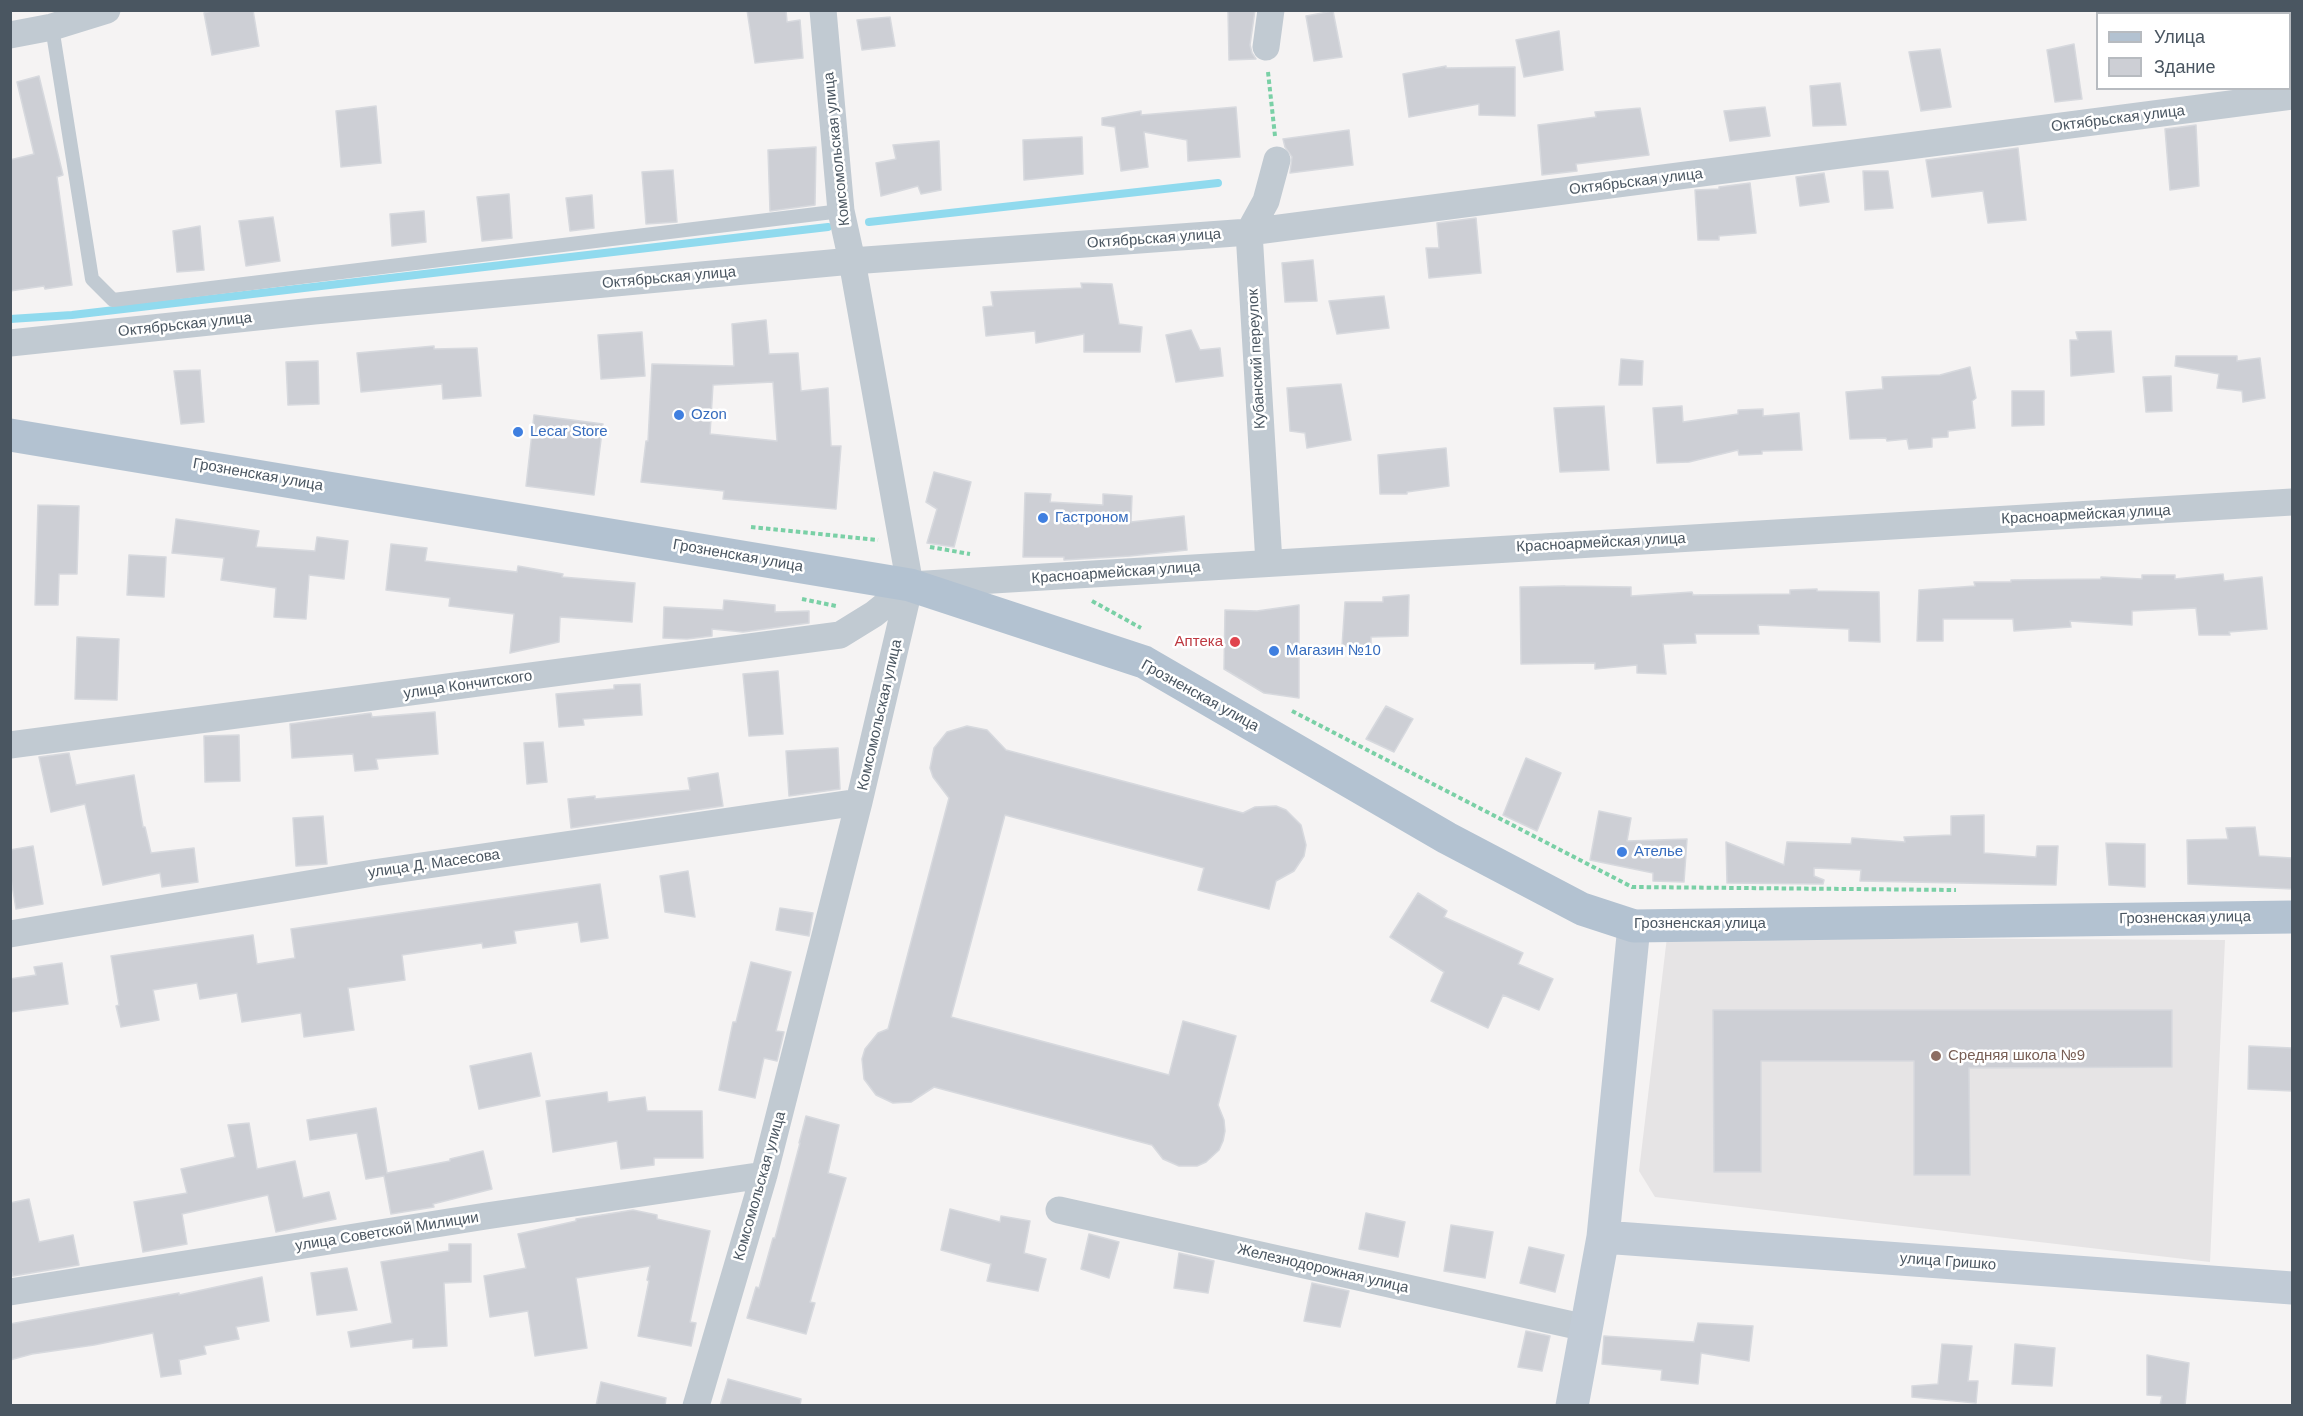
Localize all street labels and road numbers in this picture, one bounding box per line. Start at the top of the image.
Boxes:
street label: Комсомольская улица [820,71,854,227]
street label: Октябрьская улица [2050,102,2186,136]
street label: Октябрьская улица [1568,165,1704,199]
street label: Октябрьская улица [1086,225,1222,253]
street label: Октябрьская улица [601,263,737,293]
street label: Кубанский переулок [1244,289,1270,429]
street label: Октябрьская улица [117,309,253,341]
street label: Грозненская улица [192,455,324,495]
street label: Красноармейская улица [2001,502,2171,528]
street label: Красноармейская улица [1516,530,1686,556]
street label: Грозненская улица [672,536,804,576]
street label: Красноармейская улица [1031,558,1201,588]
street label: Комсомольская улица [854,638,906,792]
street label: Грозненская улица [1138,656,1262,736]
street label: улица Кончитского [403,667,533,703]
street label: улица Д. Масесова [367,846,501,882]
street label: Грозненская улица [2119,908,2251,928]
street label: Грозненская улица [1634,915,1766,933]
street label: Комсомольская улица [730,1109,790,1263]
street label: улица Советской Милиции [294,1209,480,1255]
street label: Железнодорожная улица [1236,1241,1410,1297]
street label: улица Гришко [1899,1250,1997,1274]

